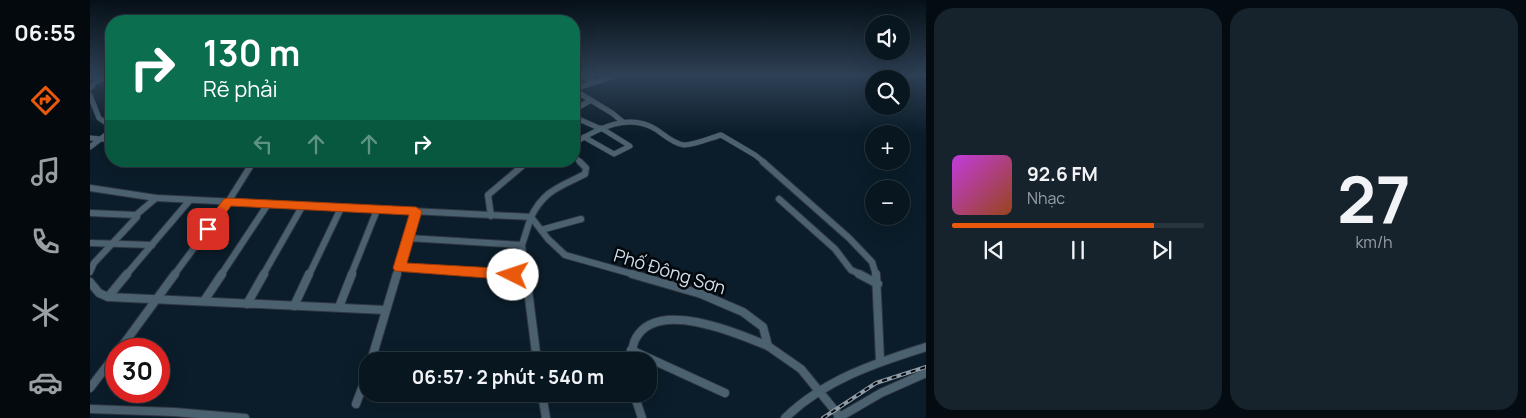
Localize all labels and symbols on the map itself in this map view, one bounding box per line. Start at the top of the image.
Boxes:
pin [187,208,229,250]
street label: Phố Đông Sơn [611,243,729,299]
position arrow [486,248,538,300]
speed limit sign: 30 [105,338,170,403]

